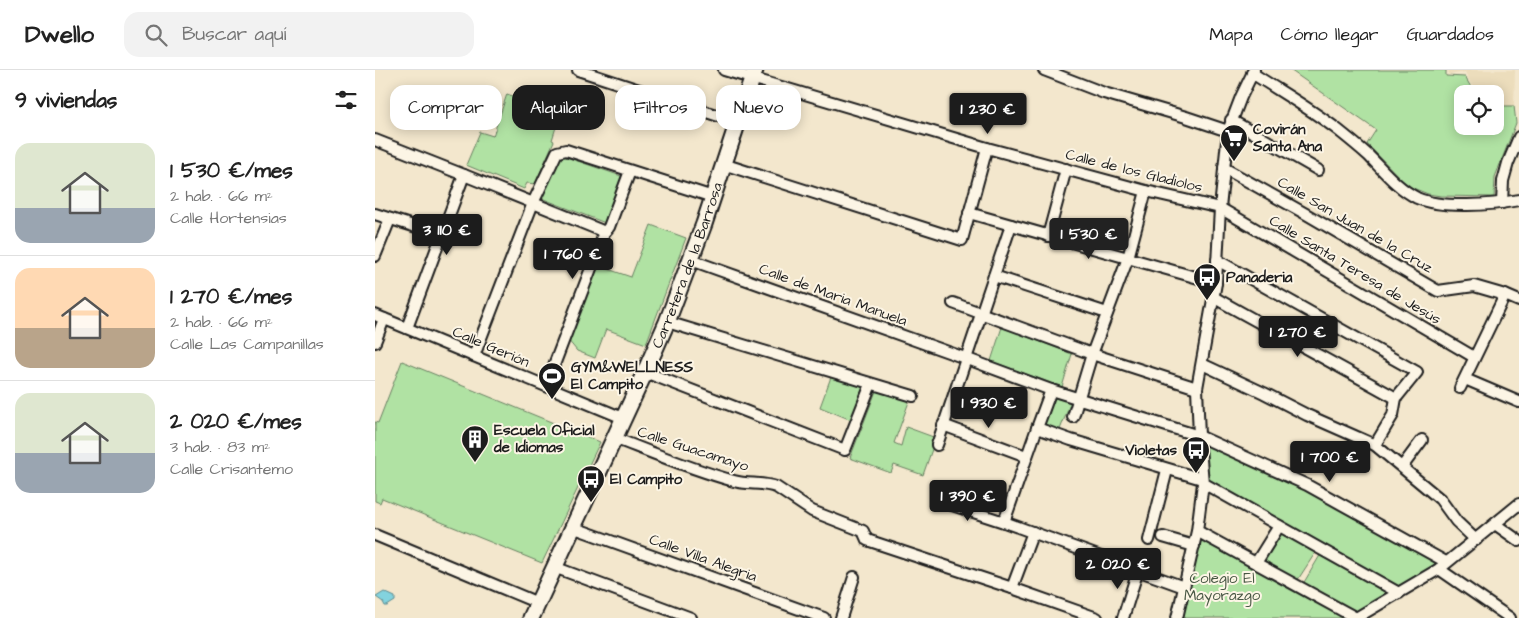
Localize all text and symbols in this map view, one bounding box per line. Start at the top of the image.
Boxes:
search box [124,12,474,57]
text: Dwello [25,18,94,52]
icon: search [142,21,170,49]
text: Buscar aquí [182,21,286,48]
text: Mapa [1209,22,1253,47]
text: Cómo llegar [1281,22,1379,47]
text: Guardados [1407,22,1494,47]
chip: Comprar [390,85,502,130]
chip: Alquilar [512,85,605,130]
chip: Filtros [615,85,706,130]
chip: Nuevo [716,85,801,130]
map controls [1454,85,1504,135]
button: locate [1454,85,1504,135]
text: 9 viviendas [15,86,117,115]
icon: filters [332,86,360,114]
pin: 1 230 € [942,92,1034,135]
text: 1 230 € [961,98,1015,120]
place label: Covirán Santa Ana [1252,119,1323,157]
supermarket icon: Covirán Santa Ana [1219,123,1249,162]
street label: Calle de los Gladiolos [1063,144,1205,198]
text: 1 530 €/mes [170,156,293,185]
icon: home [55,163,115,223]
street label: Calle San Juan de la Cruz [1273,172,1437,278]
street label: Carretera de la Barrosa [646,179,728,351]
text: 2 hab. · 66 m² [170,185,273,207]
text: Calle Hortensias [170,207,287,229]
street label: Calle Santa Teresa de Jesús [1265,210,1445,330]
pin: 3 110 € [401,214,493,256]
pin: 1 530 € [1043,218,1135,260]
text: 3 110 € [423,219,471,241]
text: 1 530 € [1060,223,1118,245]
pin: 1 760 € [527,238,619,280]
text: 1 760 € [544,243,602,265]
street label: Calle de Maria Manuela [756,258,910,332]
bus stop icon: Panaderia [1192,262,1222,301]
place label: Panaderia [1226,267,1293,288]
text: 1 270 €/mes [170,282,292,311]
icon: home [55,288,115,348]
text: 2 hab. · 66 m² [170,311,273,333]
pin: 1 270 € [1252,316,1344,358]
street label: Calle Gerión [449,321,533,373]
text: 1 270 € [1270,321,1326,343]
text: Calle Las Campanillas [170,333,324,355]
place label: GYM&WELLNESS El Campito [571,357,694,395]
sports icon: GYM&WELLNESS El Campito [537,361,567,400]
pin: 1 930 € [943,386,1035,429]
text: 1 930 € [962,392,1016,414]
text: 2 020 €/mes [170,407,302,436]
icon: home [55,413,115,473]
place label: Escuela Oficial de Idiomas [493,420,595,458]
street label: Calle Guacamayo [634,421,752,478]
building icon: Escuela Oficial de Idiomas [460,424,490,463]
bus stop icon: Violetas [1181,435,1211,474]
text: 3 hab. · 83 m² [170,436,270,458]
place label: Violetas [1124,440,1177,461]
pin: 1 700 € [1284,440,1376,483]
text: 1 700 € [1301,446,1359,468]
text: Calle Crisantemo [170,458,293,480]
bus stop icon: El Campito [576,464,606,503]
place label: El Campito [610,469,683,490]
pin: 1 390 € [922,480,1014,522]
text: 1 390 € [941,485,995,507]
street label: Calle Villa Alegria [646,529,760,588]
pin: 2 020 € [1072,548,1164,590]
text: 2 020 € [1086,553,1150,575]
park label: Colegio El Mayorazgo [1184,568,1261,607]

